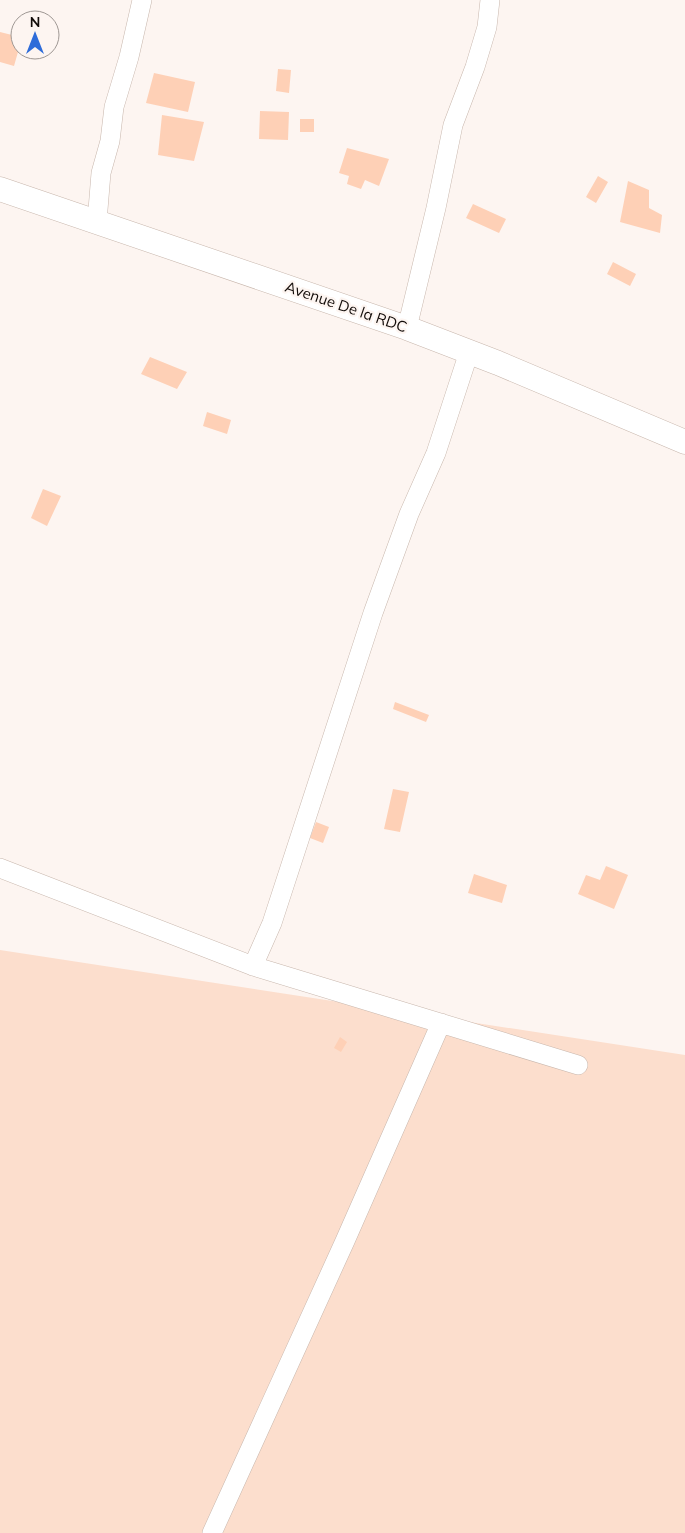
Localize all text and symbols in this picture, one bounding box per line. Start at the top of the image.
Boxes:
north arrow [10,10,60,60]
text: N [30,13,40,31]
street label: Avenue De la RDC [283,277,410,336]

